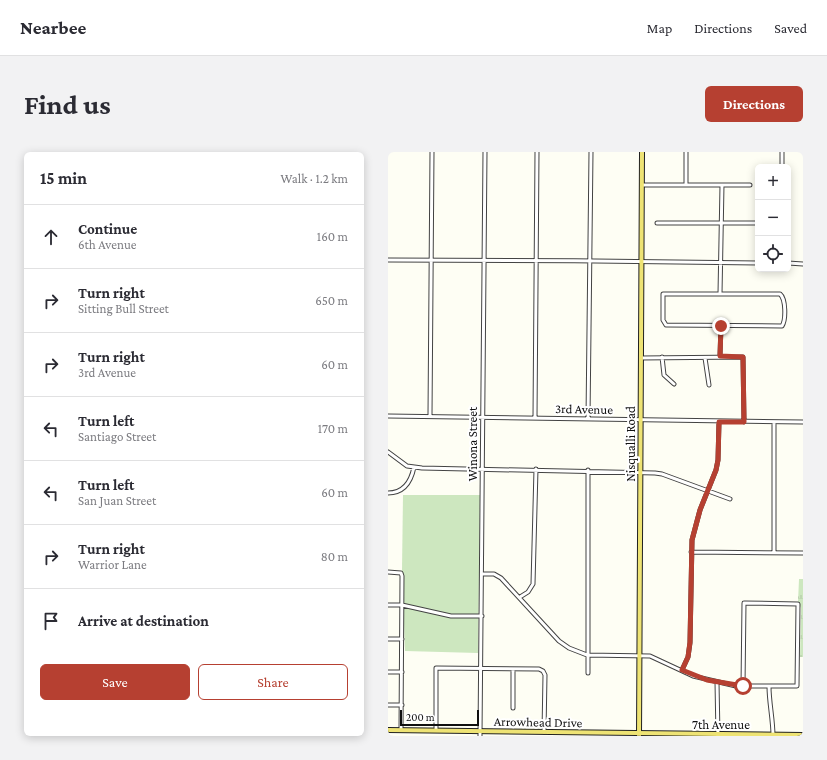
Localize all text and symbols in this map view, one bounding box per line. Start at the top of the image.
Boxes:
text: Nearbee [20,17,86,38]
text: Map [647,20,672,36]
text: Directions [694,20,752,36]
text: Saved [774,20,807,36]
button: Directions [705,86,803,122]
text: Find us [24,89,111,120]
map controls [755,164,791,272]
button: + [755,164,791,200]
text: 15 min [40,169,87,188]
text: Walk · 1.2 km [280,171,348,186]
button: − [755,200,791,236]
text: Continue [78,221,137,237]
icon: ahead [40,226,62,248]
text: 160 m [317,229,348,244]
button: locate [755,236,791,272]
text: 6th Avenue [78,237,137,252]
text: Turn right [78,285,145,301]
icon: right [40,290,62,312]
text: 650 m [315,293,348,308]
text: Sitting Bull Street [78,301,169,316]
route end [712,317,730,335]
text: Turn right [78,349,145,365]
icon: right [40,354,62,376]
text: 60 m [321,357,348,372]
text: 3rd Avenue [78,365,136,380]
street label: 3rd Avenue [555,401,613,417]
street label: Winona Street [465,406,480,481]
street label: Nisqualli Road [623,406,638,482]
text: Turn left [78,413,134,429]
icon: left [40,418,62,440]
text: 170 m [318,421,348,436]
text: Santiago Street [78,429,156,444]
text: Turn left [78,477,134,493]
icon: left [40,482,62,504]
text: 60 m [321,485,348,500]
text: San Juan Street [78,493,156,508]
text: Turn right [78,541,145,557]
icon: right [40,546,62,568]
text: 80 m [321,549,348,564]
text: Warrior Lane [78,557,147,572]
icon: arrive [40,610,62,632]
text: Arrive at destination [78,613,209,629]
button: Save [40,664,190,700]
button: Share [198,664,348,700]
route start [734,677,752,695]
scale bar [400,708,479,727]
text: 200 m [406,711,435,723]
street label: Arrowhead Drive [494,714,583,730]
street label: 7th Avenue [692,717,750,732]

